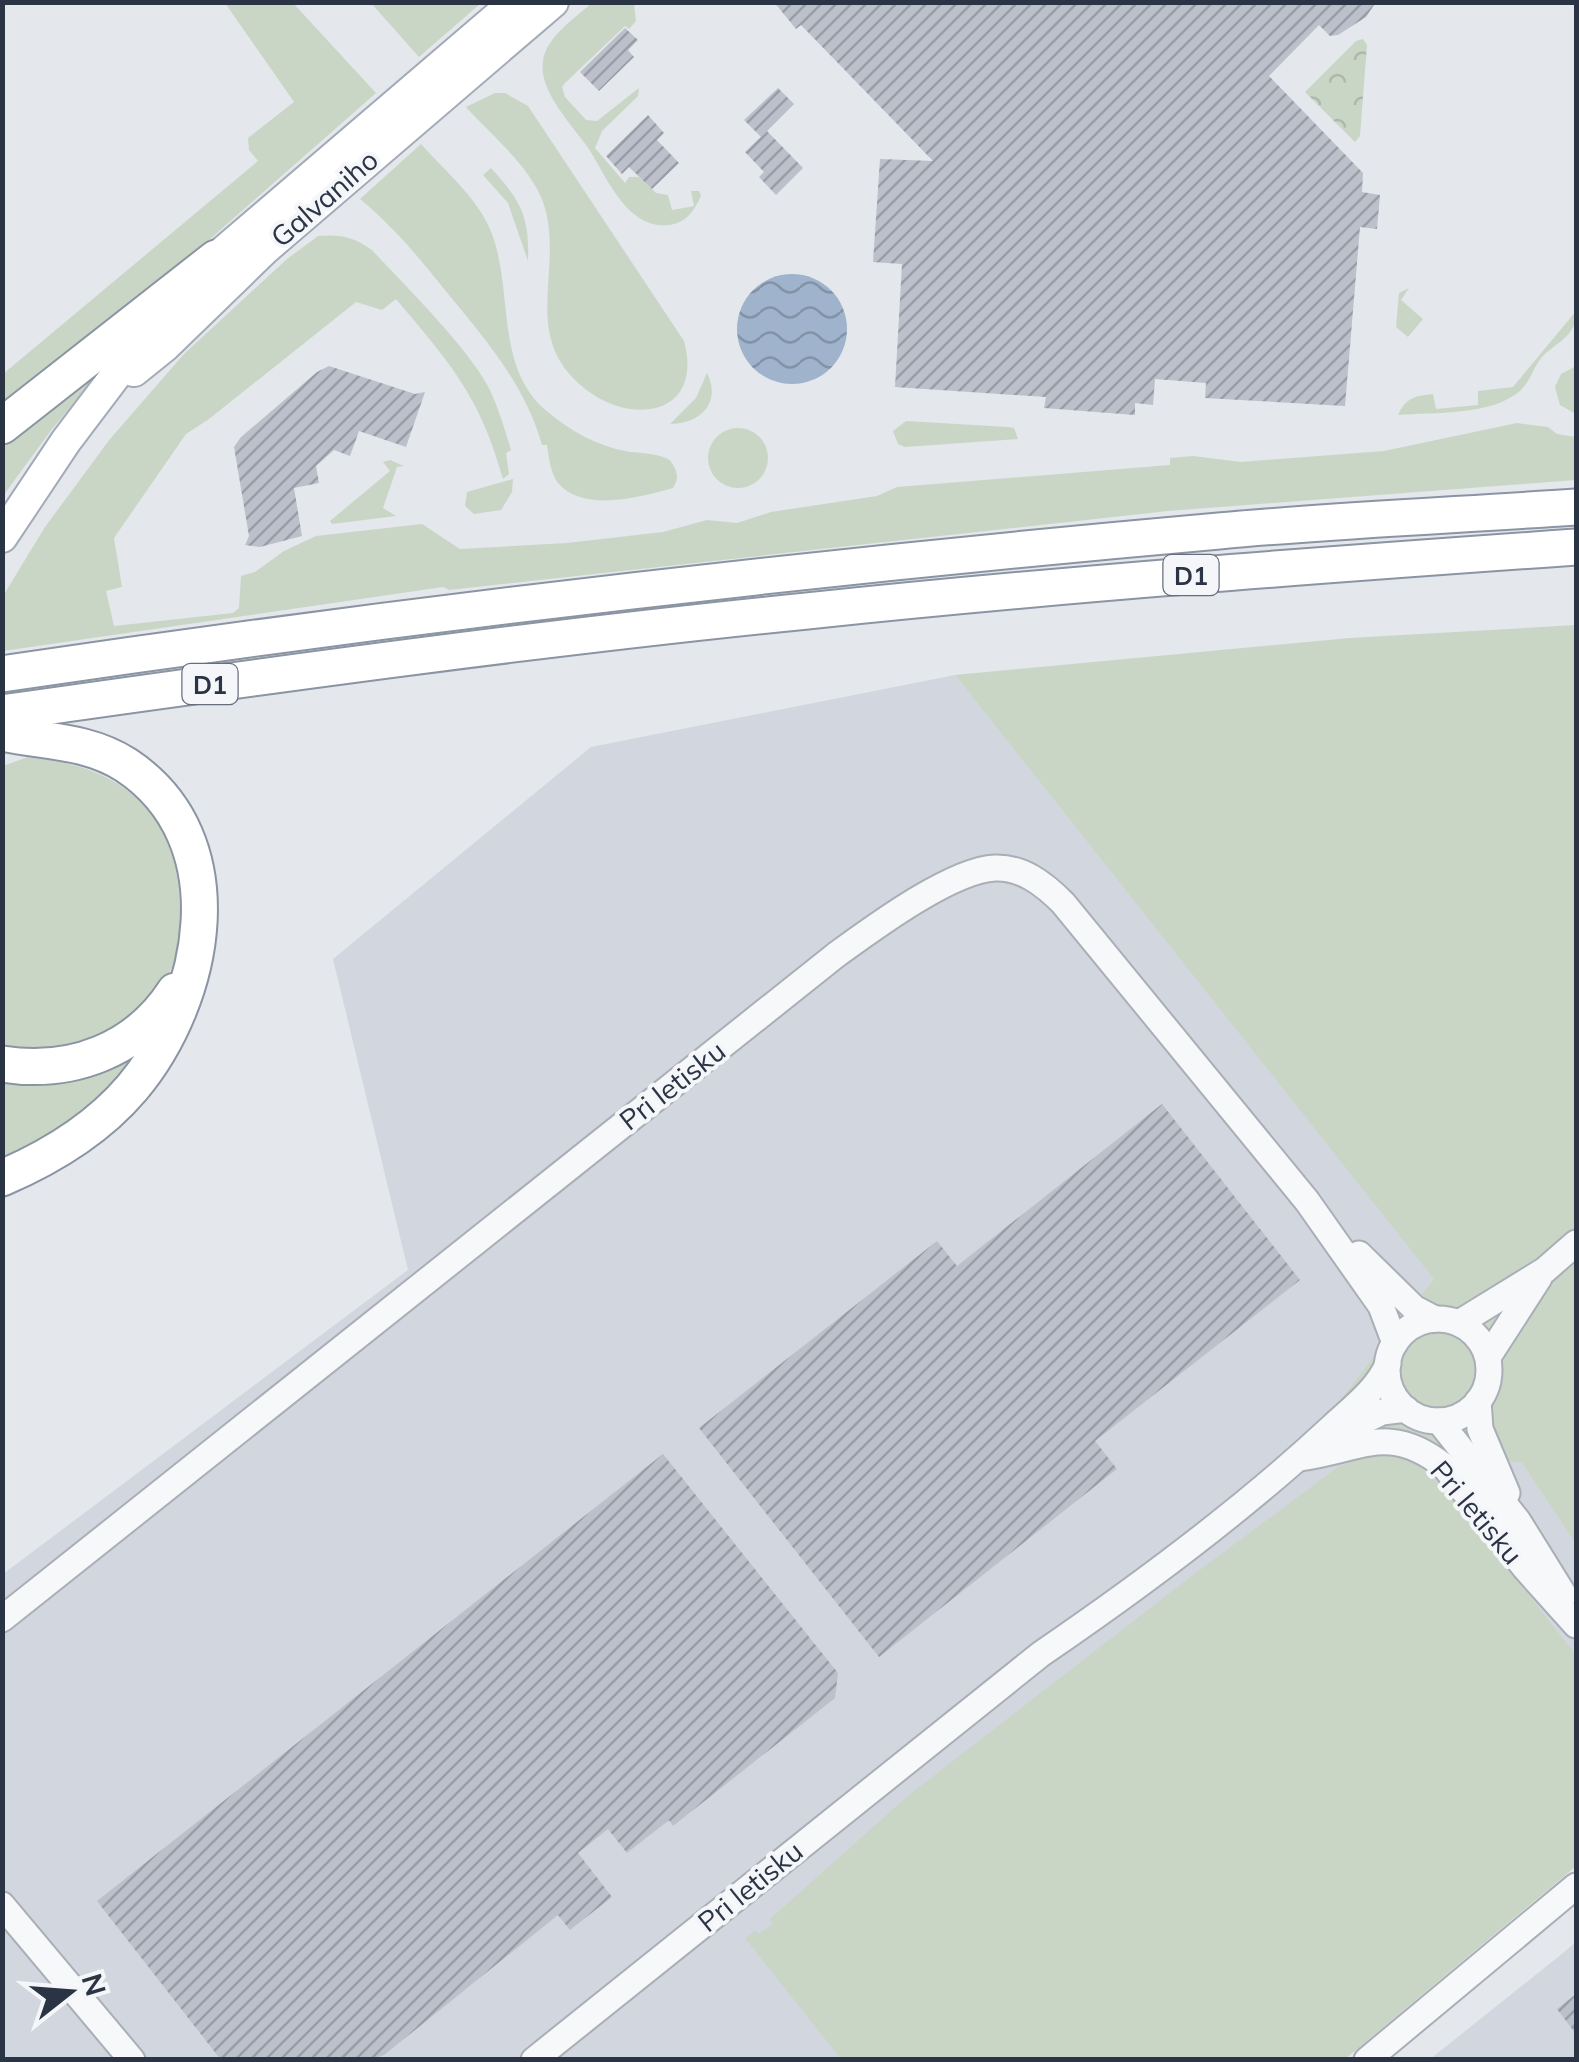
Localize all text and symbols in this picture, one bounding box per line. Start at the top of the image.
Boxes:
street label: Galvaniho [263,142,385,254]
road number: D1 [1164,555,1218,595]
road number: D1 [182,664,238,704]
street label: Pri letisku [612,1033,732,1137]
street label: Pri letisku [1423,1453,1531,1571]
street label: Pri letisku [690,1833,810,1939]
north arrow [20,1942,120,2042]
text: N [75,1969,114,2000]

